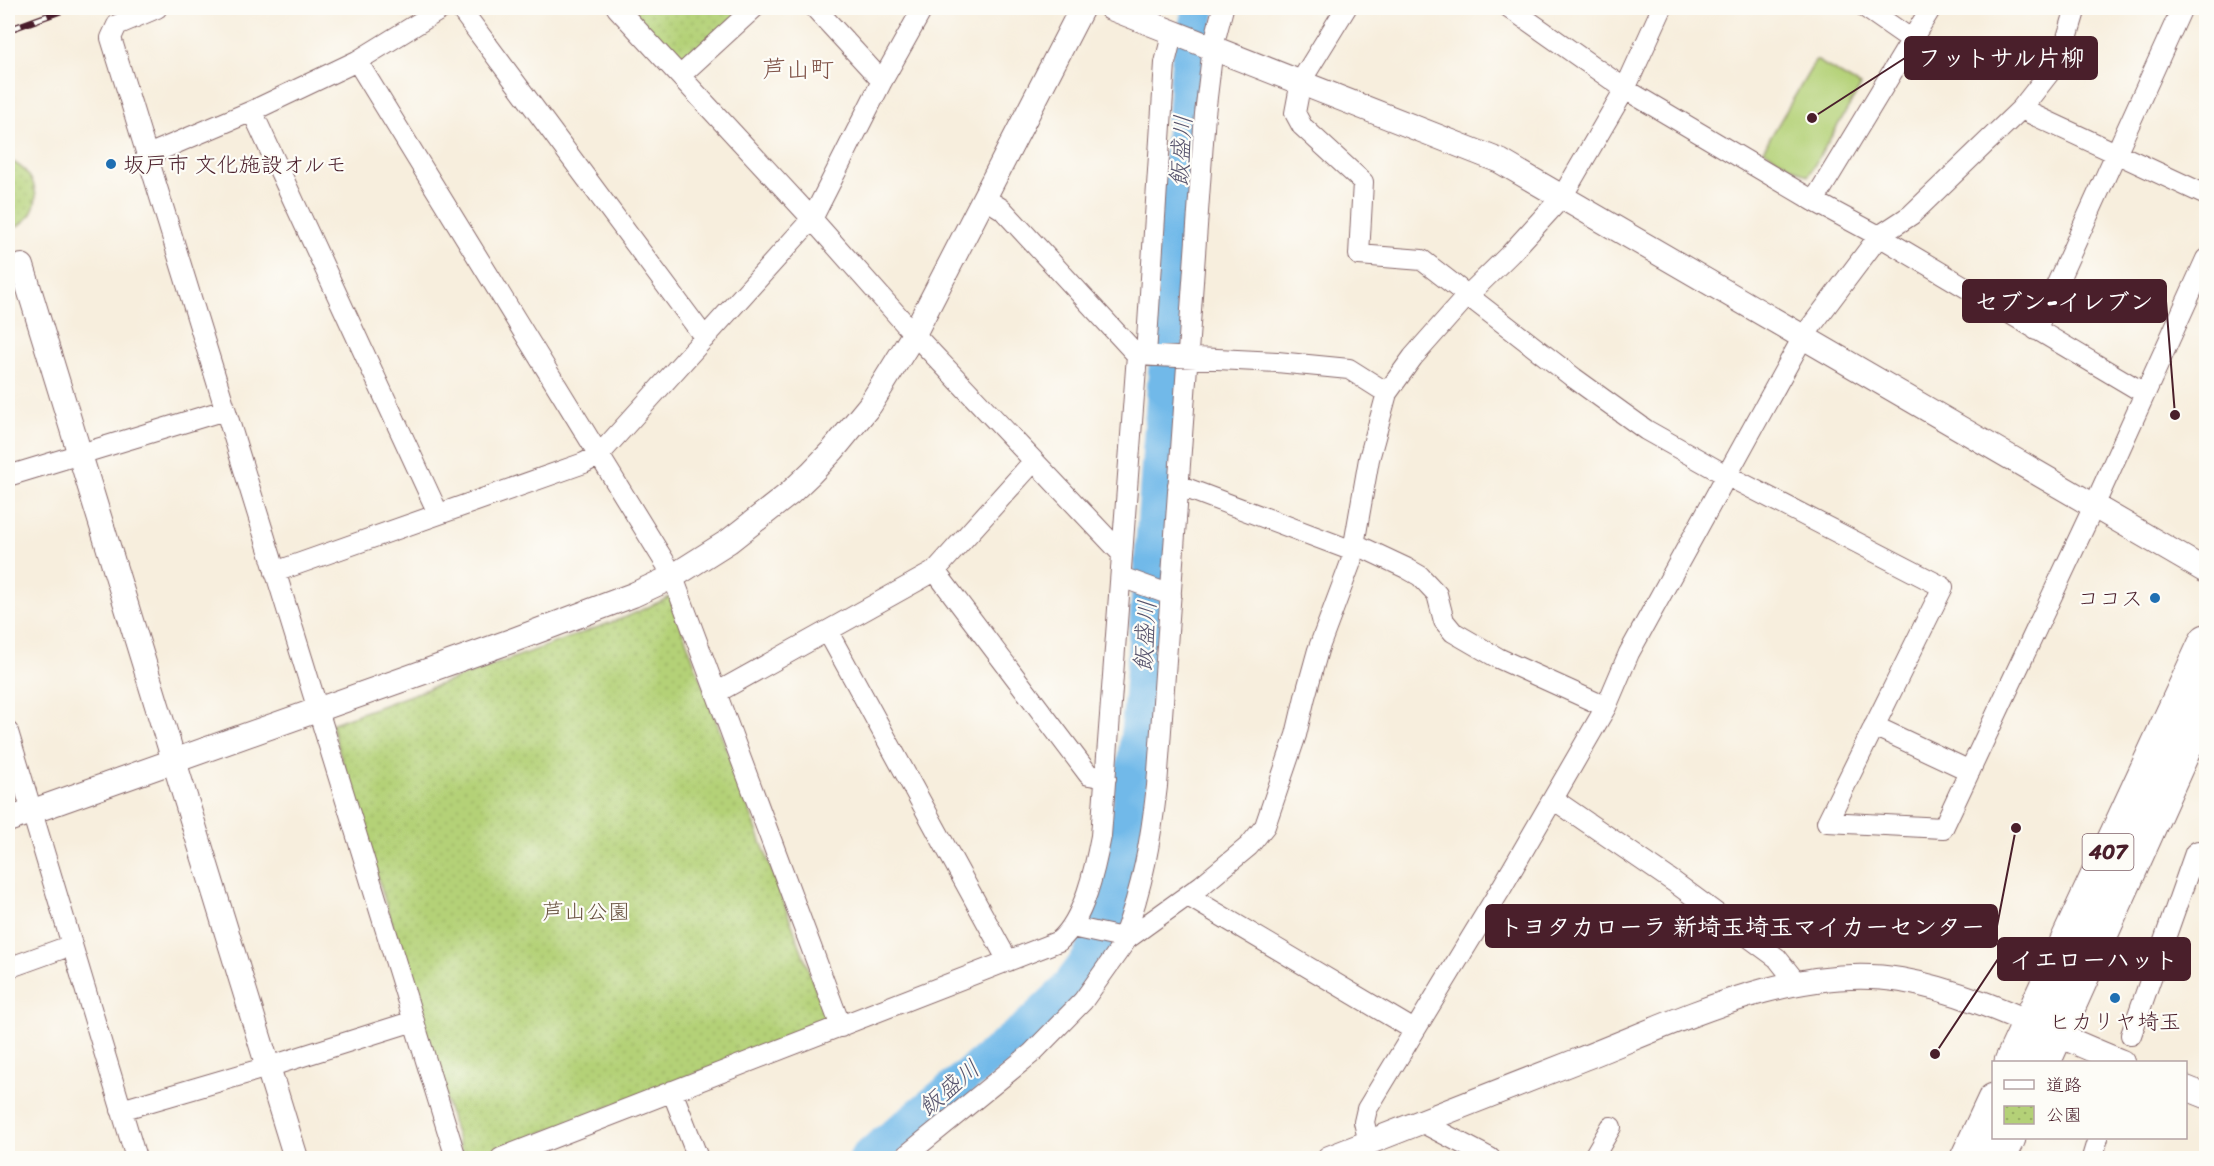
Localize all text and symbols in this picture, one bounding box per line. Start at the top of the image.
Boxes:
callout: フットサル片柳 [1905,37,2097,79]
text: フットサル片柳 [1917,37,2085,79]
district label: 芦山町 [762,48,834,90]
water label: 飯盛川 [1158,114,1204,188]
place label: 坂戸市 文化施設オルモ [123,145,347,184]
marker: 坂戸市 文化施設オルモ [104,157,118,171]
callout: セブン-イレブン [1963,280,2166,322]
text: セブン-イレブン [1974,281,2154,323]
place label: ココス [2077,579,2143,618]
marker: ココス [2148,591,2162,605]
water label: 飯盛川 [1122,599,1168,673]
road number: 407 [2082,834,2134,870]
park label: 芦山公園 [542,892,630,931]
callout: トヨタカローラ 新埼玉埼玉マイカーセンター [1486,905,1997,947]
text: トヨタカローラ 新埼玉埼玉マイカーセンター [1499,906,1985,948]
callout: イエローハット [1998,938,2190,980]
text: イエローハット [2010,939,2178,981]
marker: ヒカリヤ埼玉 [2108,991,2122,1005]
place label: ヒカリヤ埼玉 [2049,1002,2181,1041]
water label: 飯盛川 [908,1049,990,1127]
legend [1992,1061,2187,1139]
text: 道路 [2046,1069,2082,1101]
text: 公園 [2046,1099,2082,1131]

